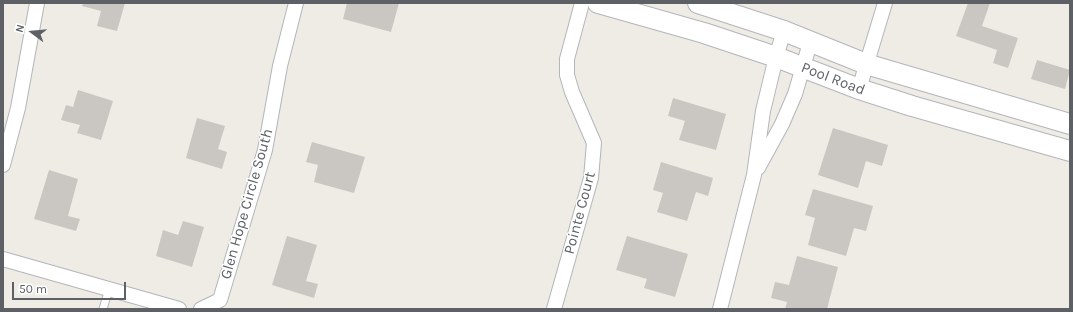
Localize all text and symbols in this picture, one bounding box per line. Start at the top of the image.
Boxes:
north arrow [12,12,52,52]
text: N [13,23,27,34]
street label: Pool Road [799,59,867,99]
street label: Glen Hope Circle South [217,127,277,281]
street label: Pointe Court [560,170,600,256]
scale bar [14,274,128,300]
text: 50 m [19,282,47,296]

